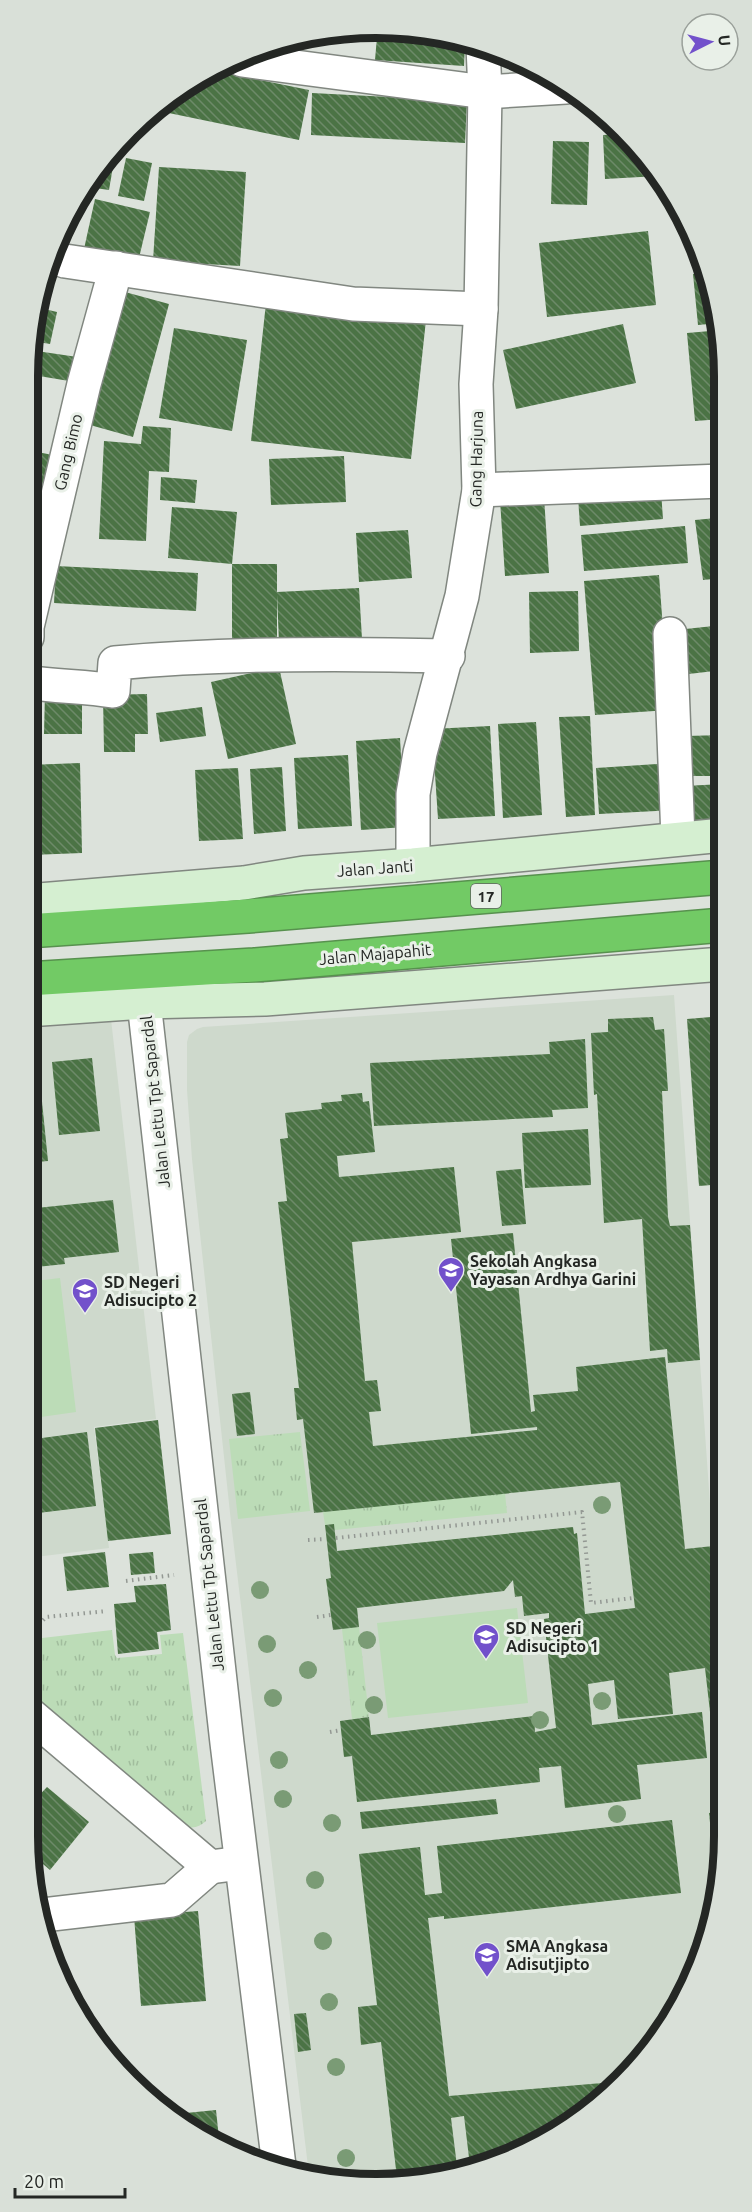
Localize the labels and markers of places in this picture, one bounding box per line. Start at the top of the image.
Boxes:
place label: Sekolah Angkasa Yayasan Ardhya Garini [470,1252,636,1288]
school or university icon: Sekolah Angkasa Yayasan Ardhya Garini [436,1255,466,1293]
place label: SD Negeri Adisucipto 2 [104,1273,197,1309]
school or university icon: SD Negeri Adisucipto 2 [70,1276,100,1314]
place label: SD Negeri Adisucipto 1 [506,1619,599,1655]
school or university icon: SD Negeri Adisucipto 1 [471,1622,501,1660]
place label: SMA Angkasa Adisutjipto [506,1937,608,1973]
school or university icon: SMA Angkasa Adisutjipto [472,1940,502,1978]

